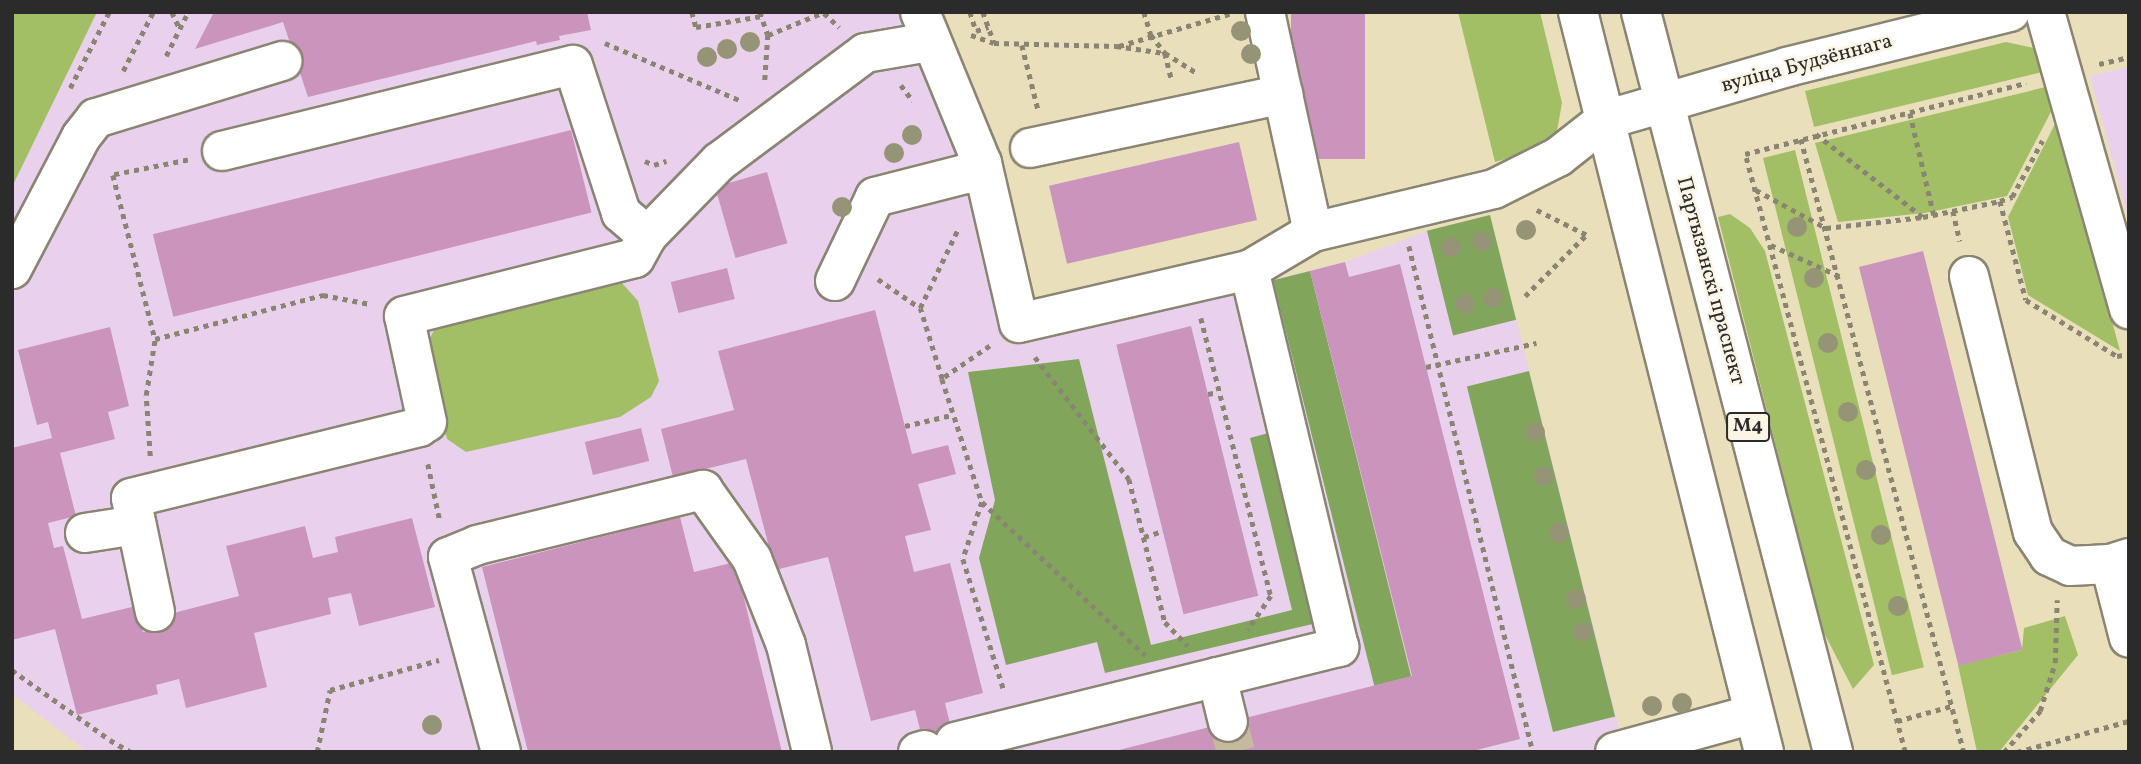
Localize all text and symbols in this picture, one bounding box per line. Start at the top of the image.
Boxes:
street label: вуліца Будзённага [1719,29,1895,99]
street label: Партызанскі праспект [1670,174,1750,388]
road number: М4 [1725,412,1771,442]

